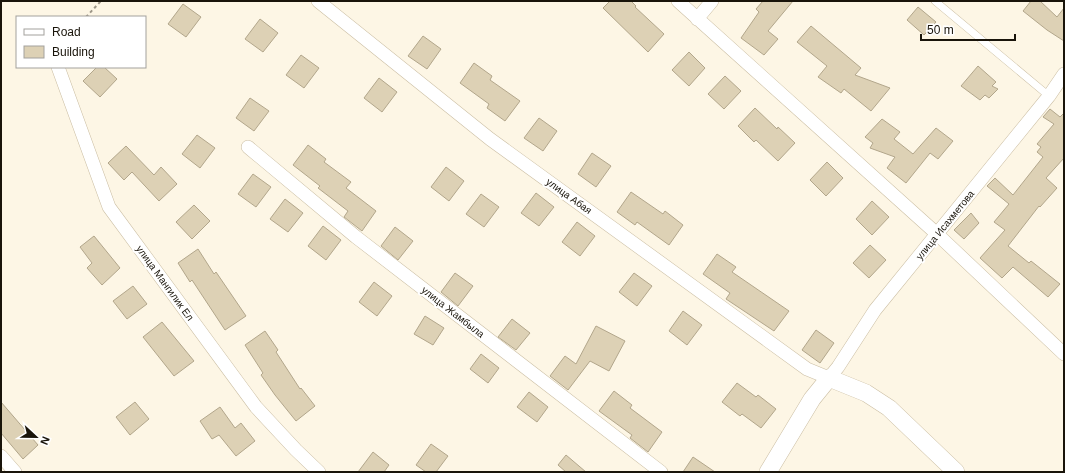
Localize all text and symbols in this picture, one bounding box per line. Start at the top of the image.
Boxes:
legend [16,16,146,68]
scale bar [921,16,1015,42]
text: 50 m [927,23,954,37]
text: Road [52,25,81,39]
text: Building [52,45,95,59]
street label: улица Абая [544,176,594,216]
street label: улица Исахметова [914,188,977,262]
street label: улица Мангилик Ел [134,243,196,323]
street label: улица Жамбыла [420,284,487,340]
north arrow [16,417,56,457]
text: N [38,435,52,447]

